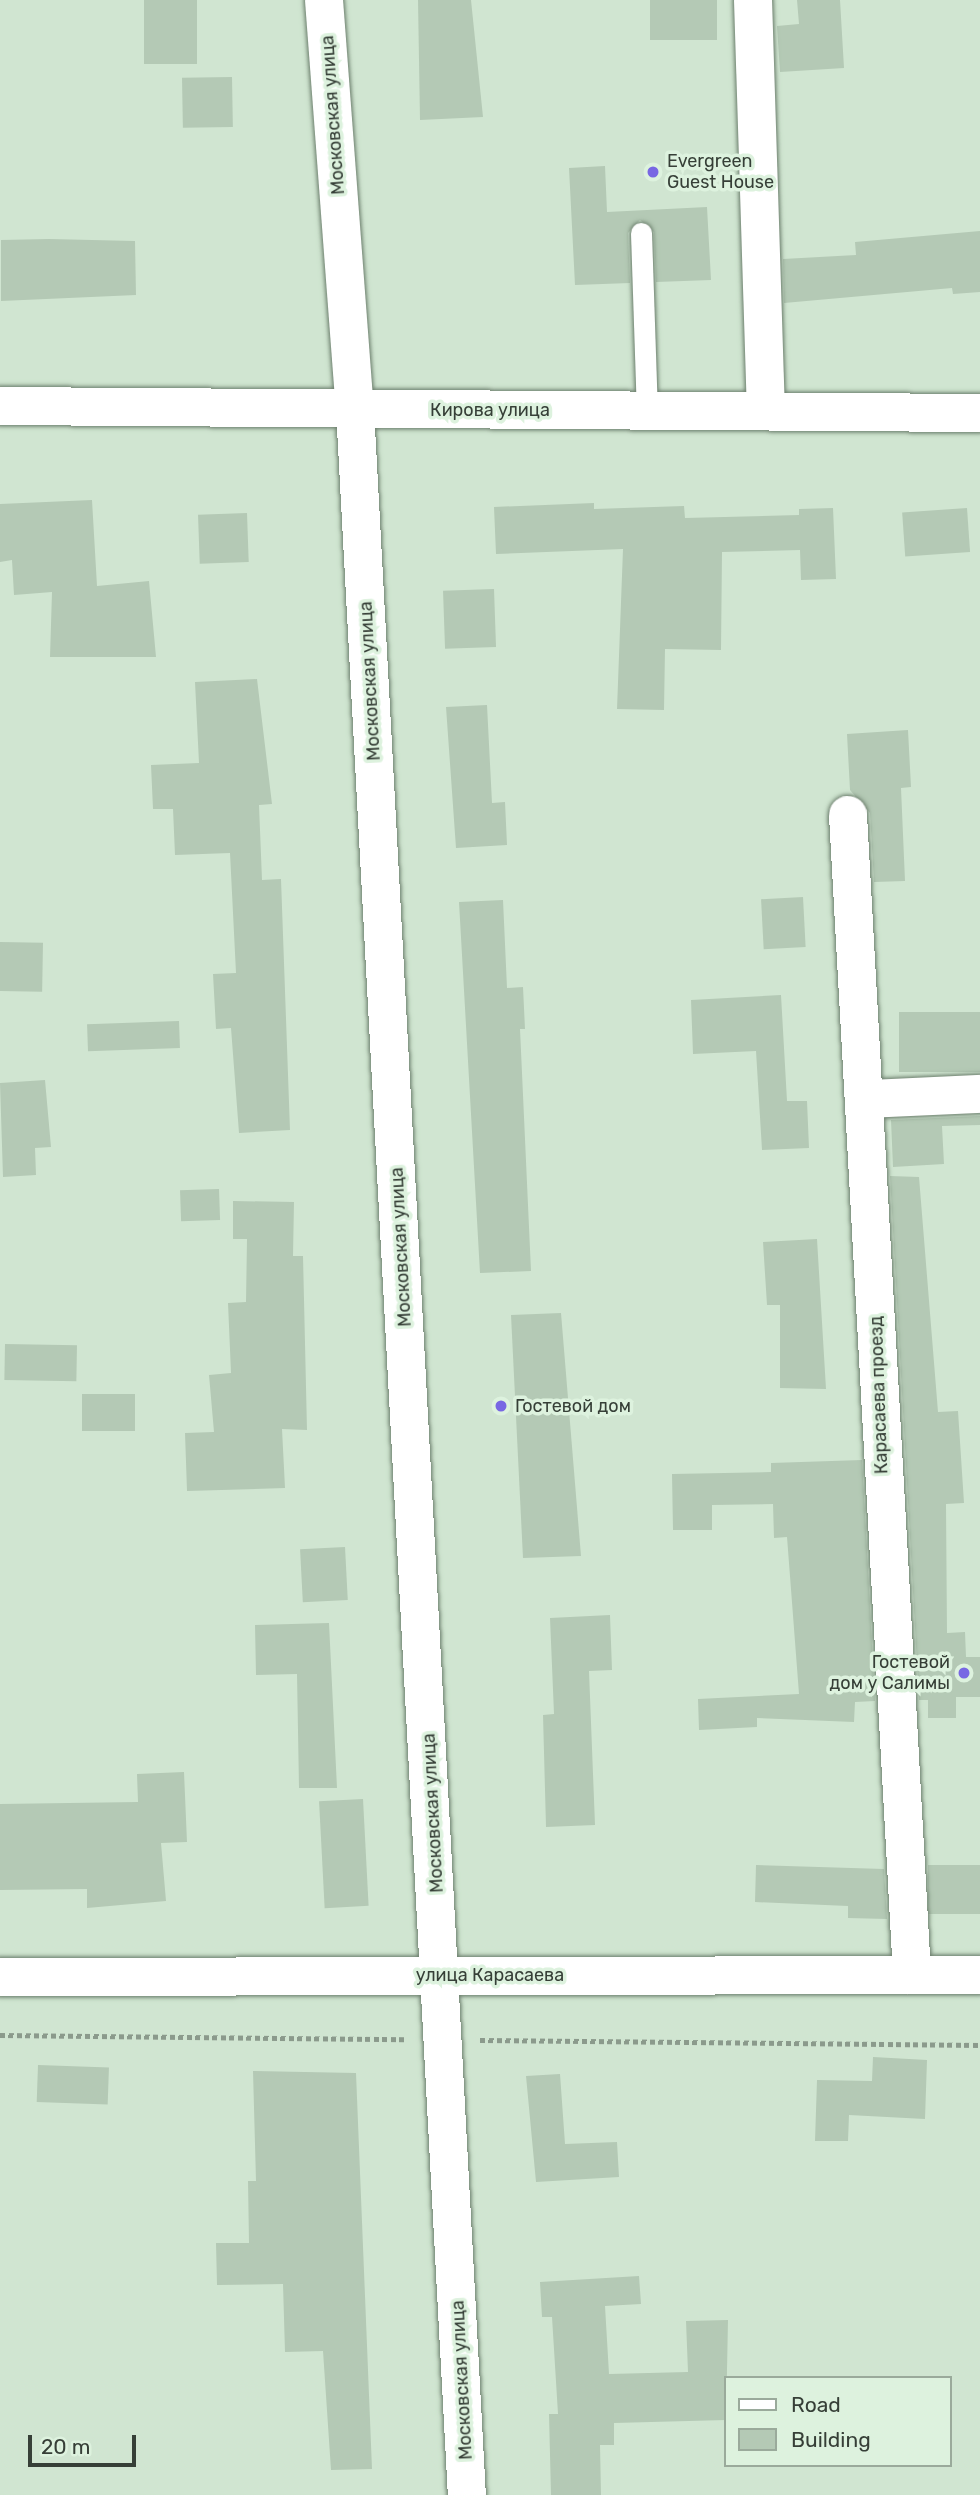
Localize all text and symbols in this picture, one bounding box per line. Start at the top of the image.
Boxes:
street label: Московская улица [317,35,349,195]
place label: Evergreen Guest House [667,151,774,194]
marker: Evergreen Guest House [645,164,661,180]
street label: Кирова улица [430,399,550,421]
street label: Московская улица [355,601,385,761]
street label: Московская улица [386,1167,416,1327]
street label: Карасаева проезд [865,1316,893,1474]
place label: Гостевой дом [515,1395,631,1417]
marker: Гостевой дом [493,1398,509,1414]
place label: Гостевой дом у Салимы [830,1652,950,1694]
marker: Гостевой дом у Салимы [956,1665,972,1681]
street label: Московская улица [418,1733,448,1893]
street label: улица Карасаева [416,1964,564,1986]
street label: Московская улица [447,2300,477,2460]
legend [724,2376,952,2467]
text: Road [791,2392,841,2417]
scale bar [32,2422,140,2466]
text: Building [791,2427,871,2452]
text: 20 m [41,2434,90,2459]

